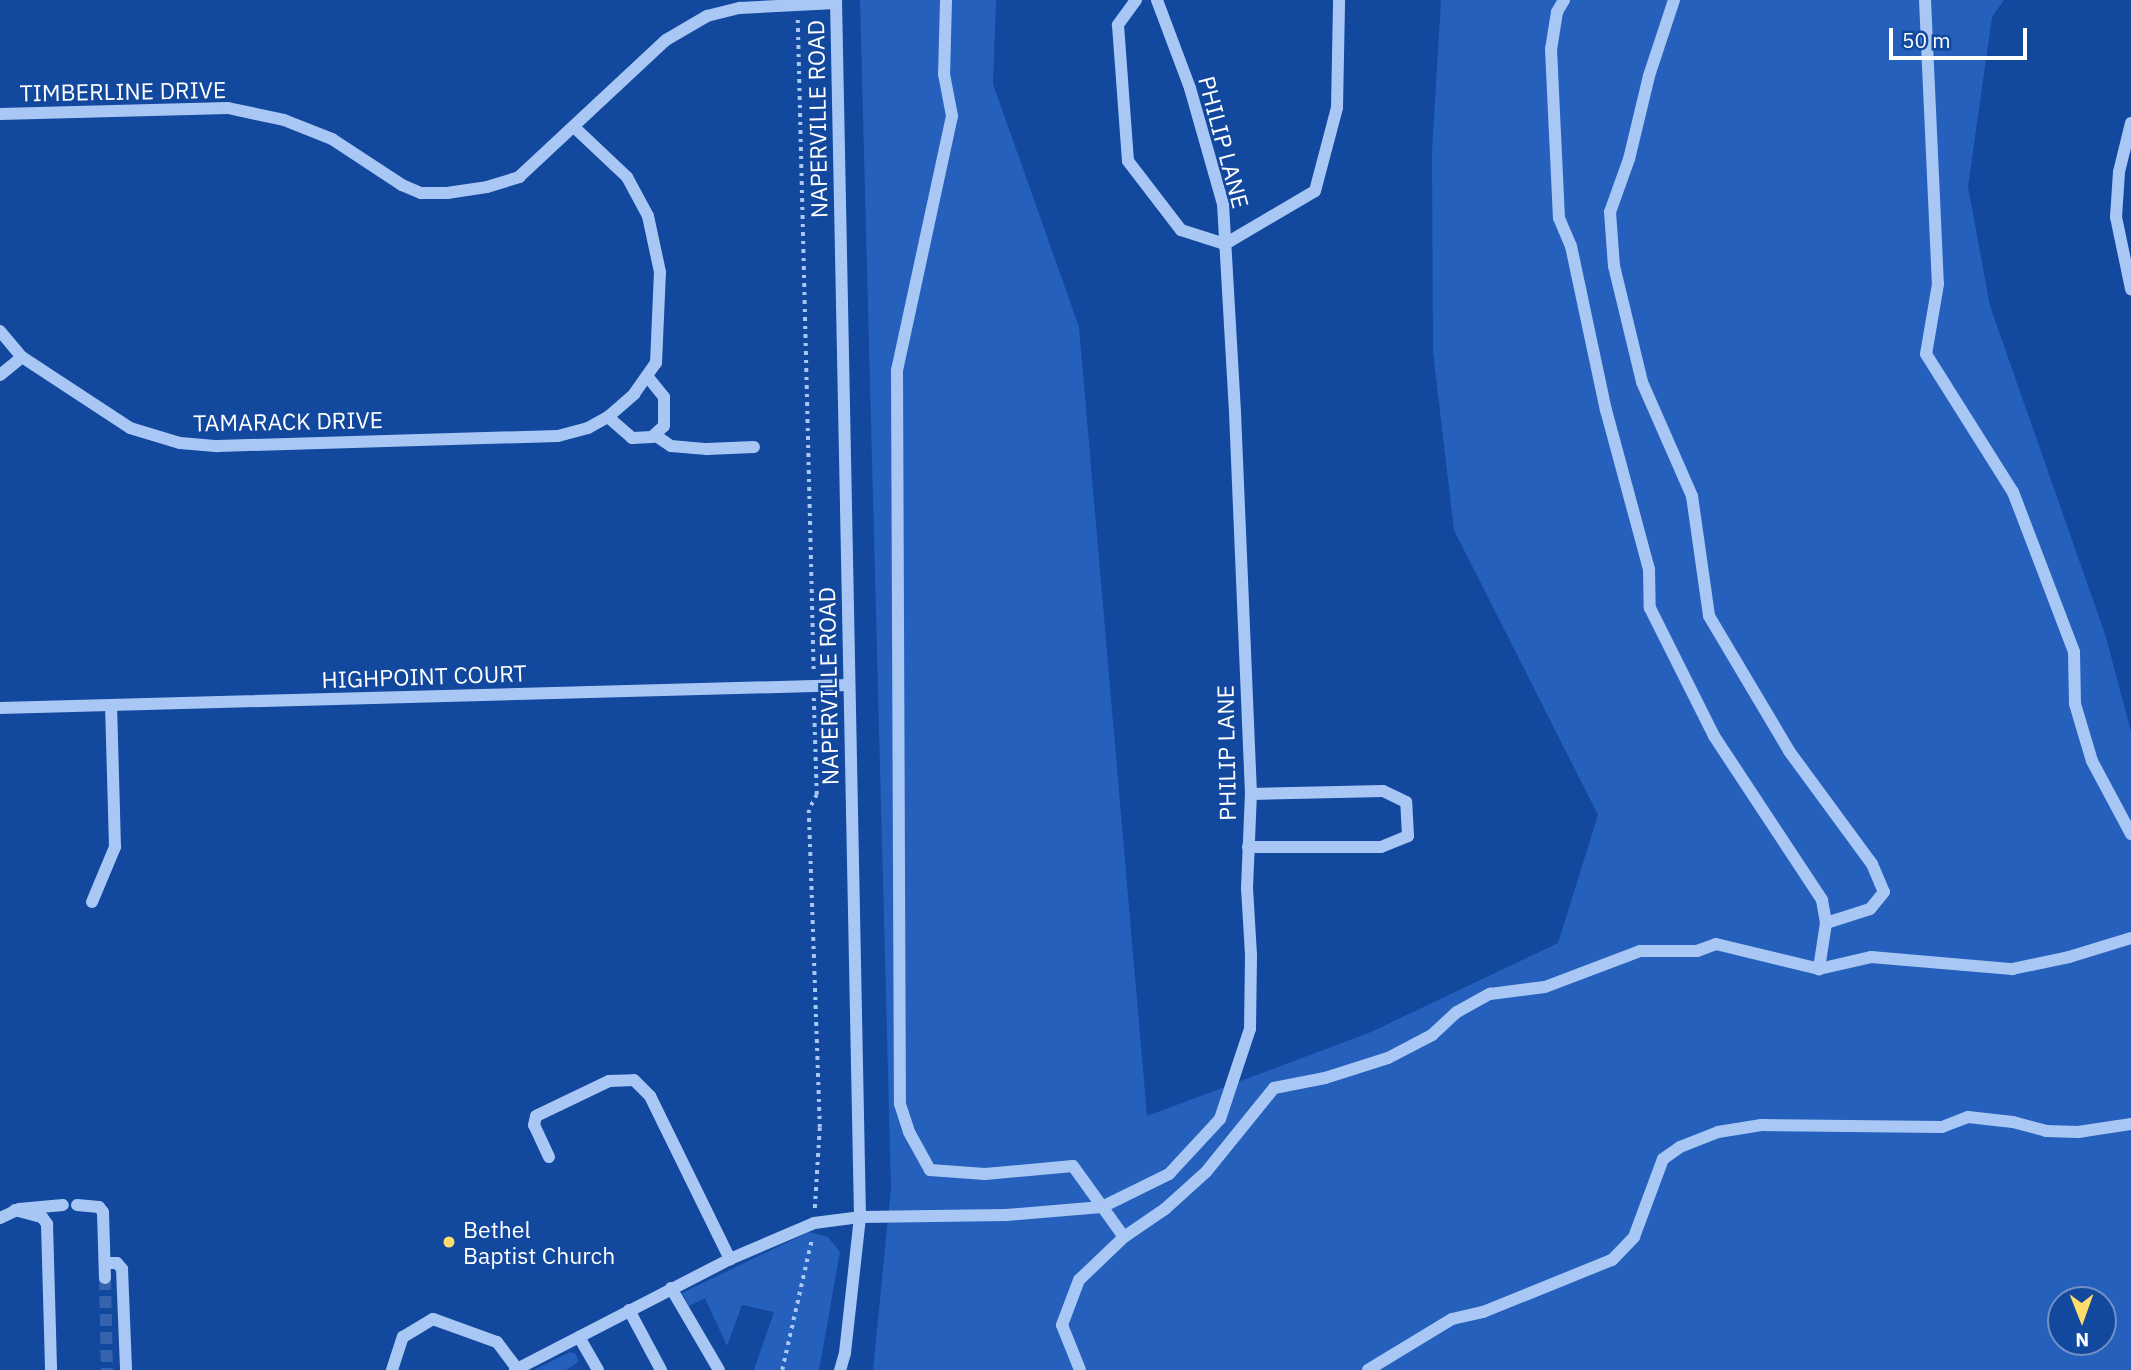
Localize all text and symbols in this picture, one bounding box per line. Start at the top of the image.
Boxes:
scale bar [1893,14,2031,58]
street label: NAPERVILLE ROAD [801,20,833,218]
text: 50 m [1902,26,1951,54]
street label: PHILIP LANE [1193,73,1255,211]
street label: TIMBERLINE DRIVE [19,75,227,107]
street label: TAMARACK DRIVE [193,406,383,436]
street label: NAPERVILLE ROAD [812,587,844,785]
street label: HIGHPOINT COURT [321,659,527,693]
street label: PHILIP LANE [1211,685,1241,821]
place label: Bethel Baptist Church [463,1215,615,1269]
marker: Bethel Baptist Church [441,1234,457,1250]
north arrow [2047,1286,2117,1356]
text: N [2075,1328,2089,1352]

